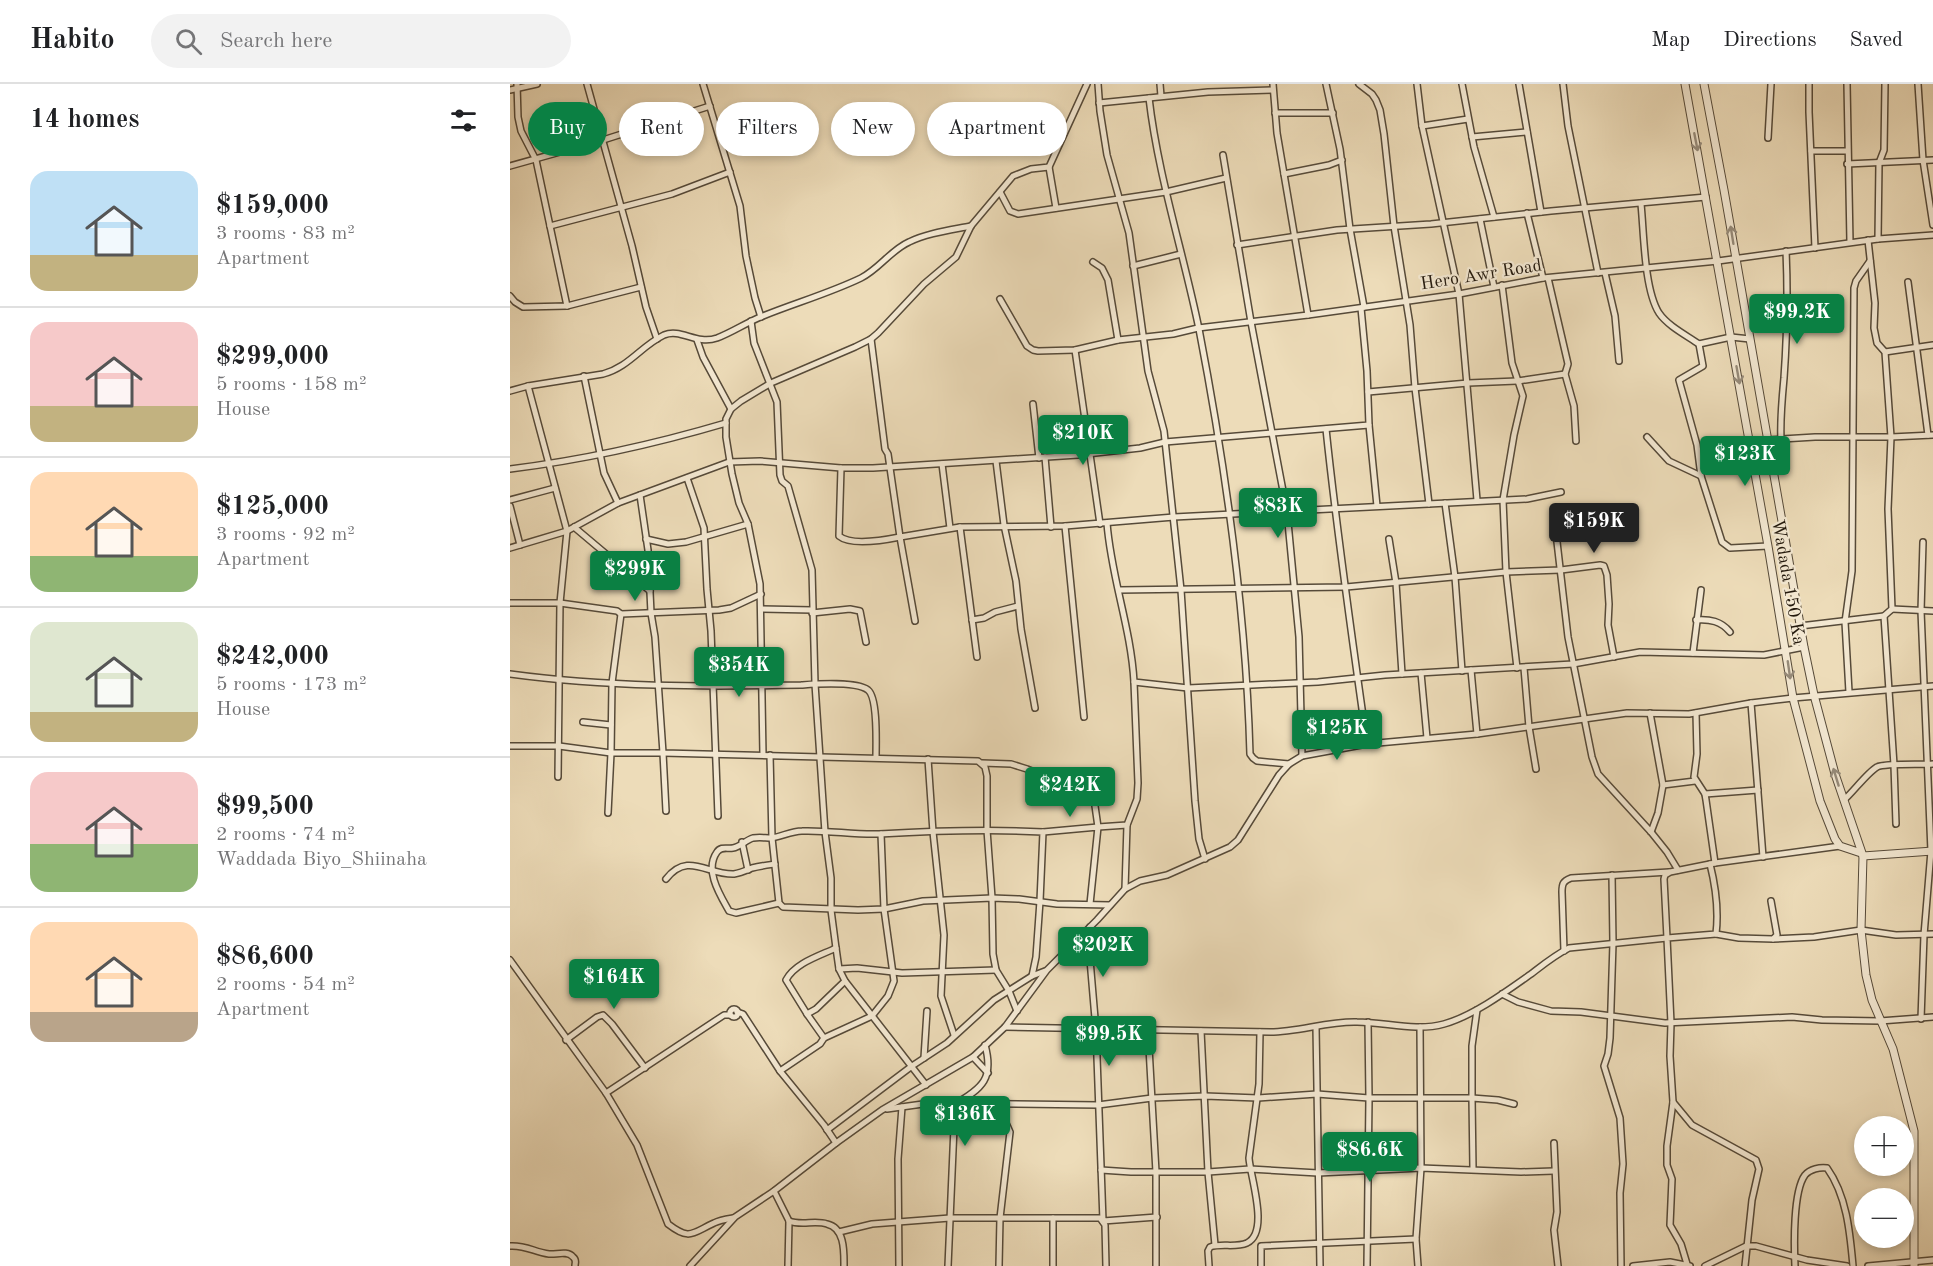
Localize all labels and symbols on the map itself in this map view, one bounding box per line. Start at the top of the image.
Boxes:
one-way arrow [1691,131,1702,151]
one-way arrow [1726,226,1737,246]
street label: Hero Awr Road [1419,256,1543,293]
pin: $99.2K [1748,294,1846,345]
one-way arrow [1733,364,1744,384]
pin: $210K [1041,415,1125,466]
pin: $123K [1703,436,1787,487]
pin: $83K [1242,488,1314,539]
pin: $159K [1552,503,1636,554]
street label: Wadada 150 Ka [1768,518,1808,646]
pin: $299K [593,551,677,602]
pin: $354K [697,647,781,698]
one-way arrow [1783,660,1794,680]
pin: $125K [1295,710,1379,761]
pin: $242K [1028,767,1112,818]
one-way arrow [1830,768,1841,787]
pin: $202K [1061,927,1145,978]
pin: $164K [572,959,656,1010]
pin: $99.5K [1060,1016,1158,1067]
pin: $136K [923,1096,1007,1147]
pin: $86.6K [1321,1132,1419,1183]

